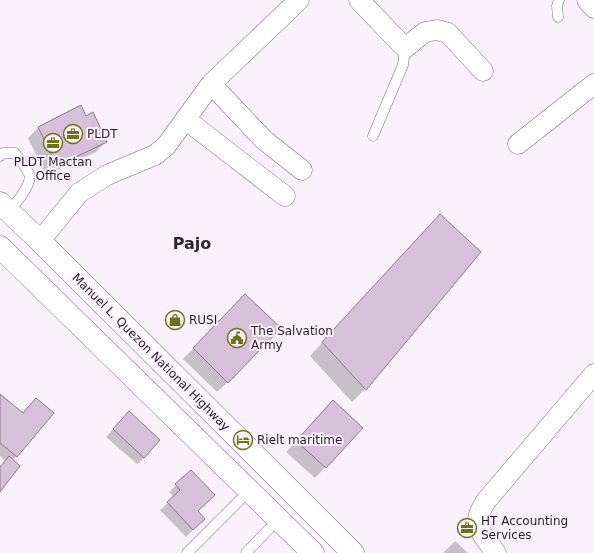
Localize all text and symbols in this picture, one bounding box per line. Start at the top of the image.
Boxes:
office icon: PLDT [62,123,84,145]
place label: PLDT [87,127,118,141]
office icon: PLDT Mactan Office [42,132,64,154]
place label: PLDT Mactan Office [14,155,92,183]
district label: Pajo [173,234,211,253]
street label: Manuel L. Quezon National Highway [69,270,233,434]
shop icon: RUSI [164,309,186,331]
place label: RUSI [189,313,217,327]
place label: The Salvation Army [250,324,333,352]
public building icon: The Salvation Army [226,327,248,349]
hotel icon: Rielt maritime [232,429,254,451]
place label: Rielt maritime [257,433,342,447]
place label: HT Accounting Services [481,514,568,542]
office icon: HT Accounting Services [456,517,478,539]

